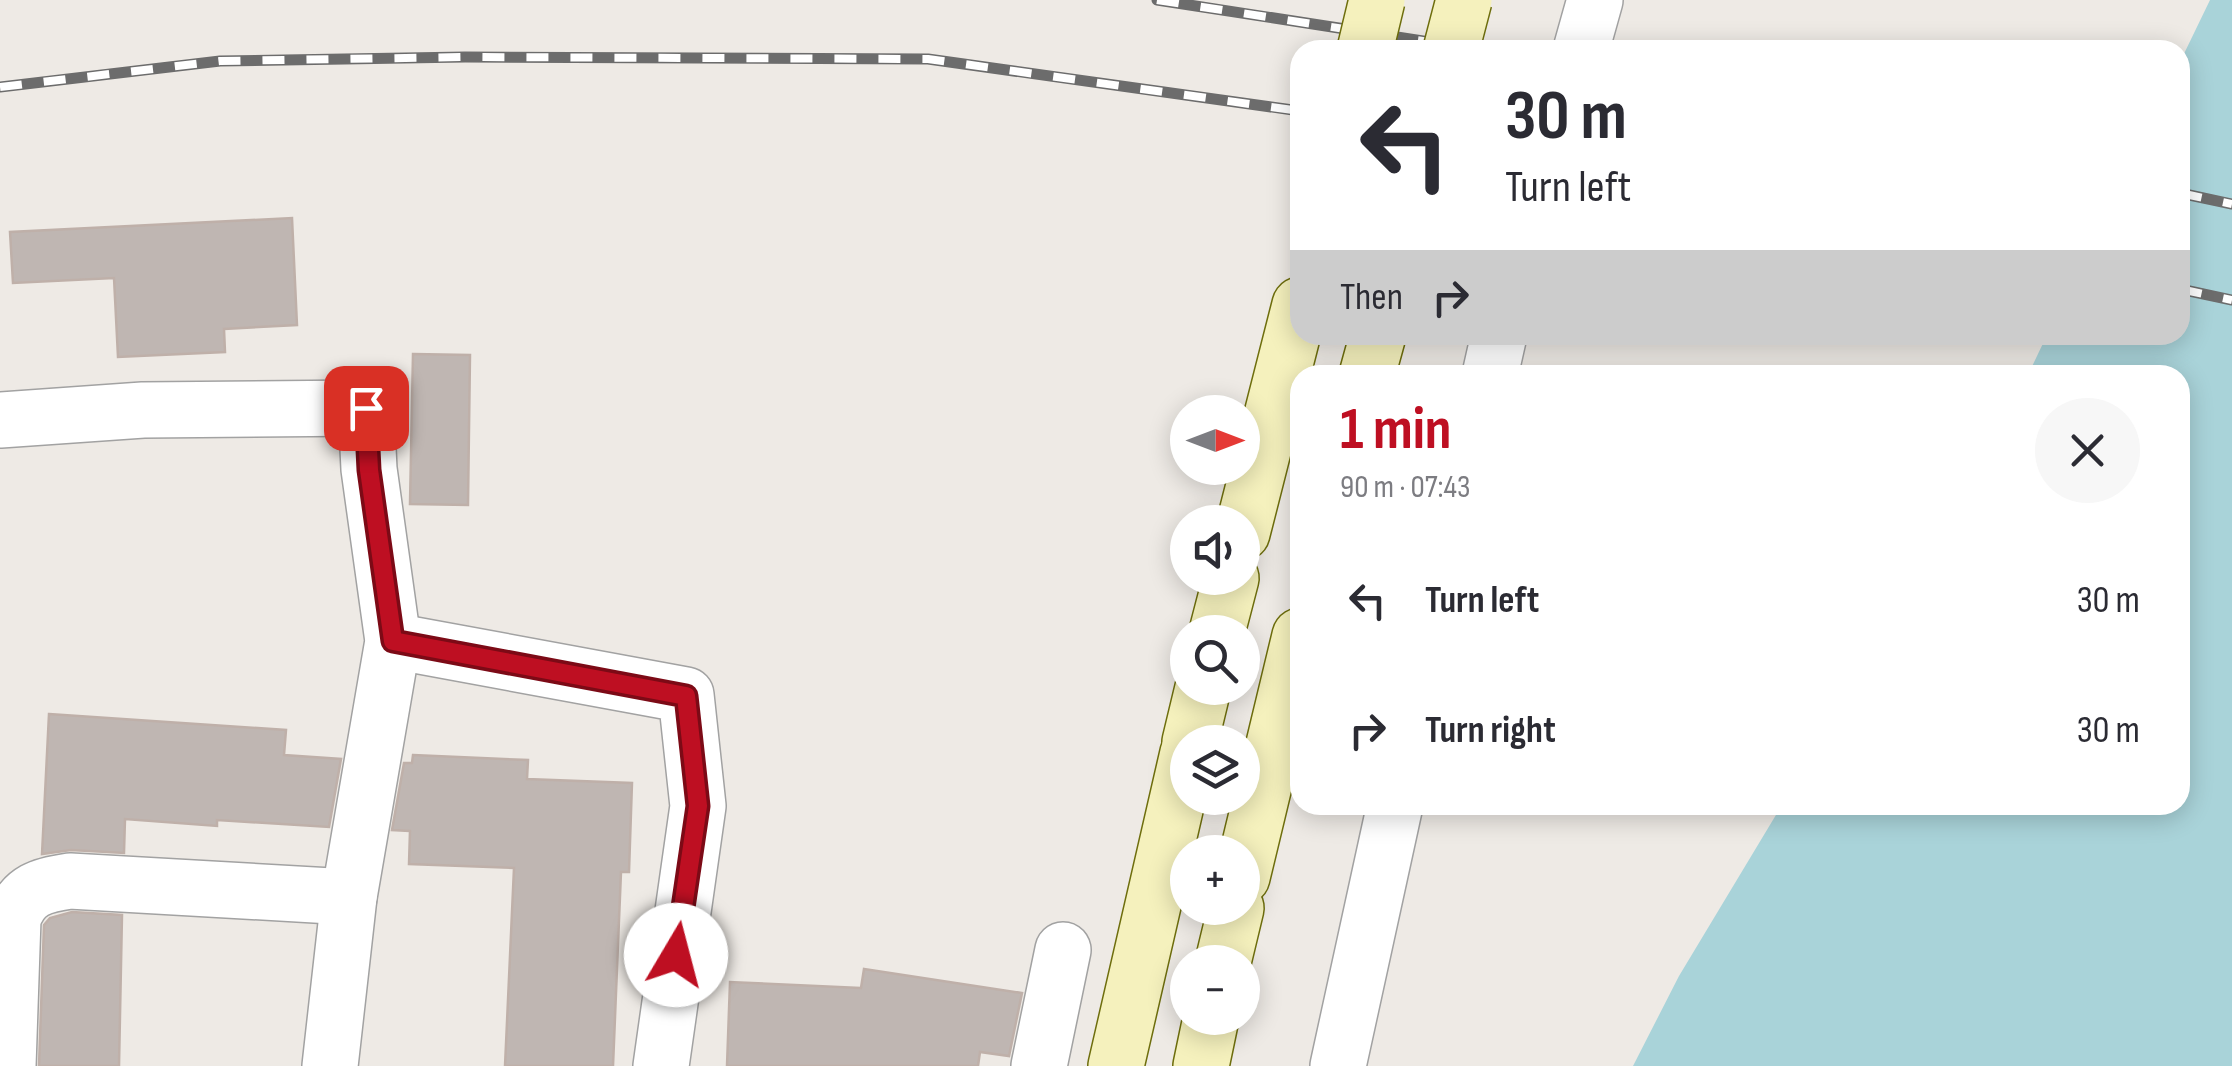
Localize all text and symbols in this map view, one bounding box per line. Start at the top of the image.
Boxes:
text: 30 m [1505,75,1627,159]
icon: left [1340,80,1470,210]
text: Turn left [1505,160,1631,215]
icon: right [1423,270,1478,325]
text: Then [1340,275,1403,320]
pin [324,366,409,451]
icon: arrive [339,381,394,436]
text: 1 min [1340,394,1452,466]
north arrow [1170,395,1260,485]
map controls [1170,395,1260,1035]
button: close [2035,398,2140,503]
text: 90 m · 07:43 [1340,468,1470,507]
button: sound [1170,505,1260,595]
icon: left [1340,573,1395,628]
text: Turn left [1425,578,1539,623]
text: 30 m [2077,578,2140,623]
button: search [1170,615,1260,705]
icon: right [1340,703,1395,758]
text: Turn right [1425,708,1556,753]
text: 30 m [2077,708,2140,753]
button: layers [1170,725,1260,815]
button: + [1170,835,1260,925]
position arrow [624,903,728,1007]
button: − [1170,945,1260,1035]

